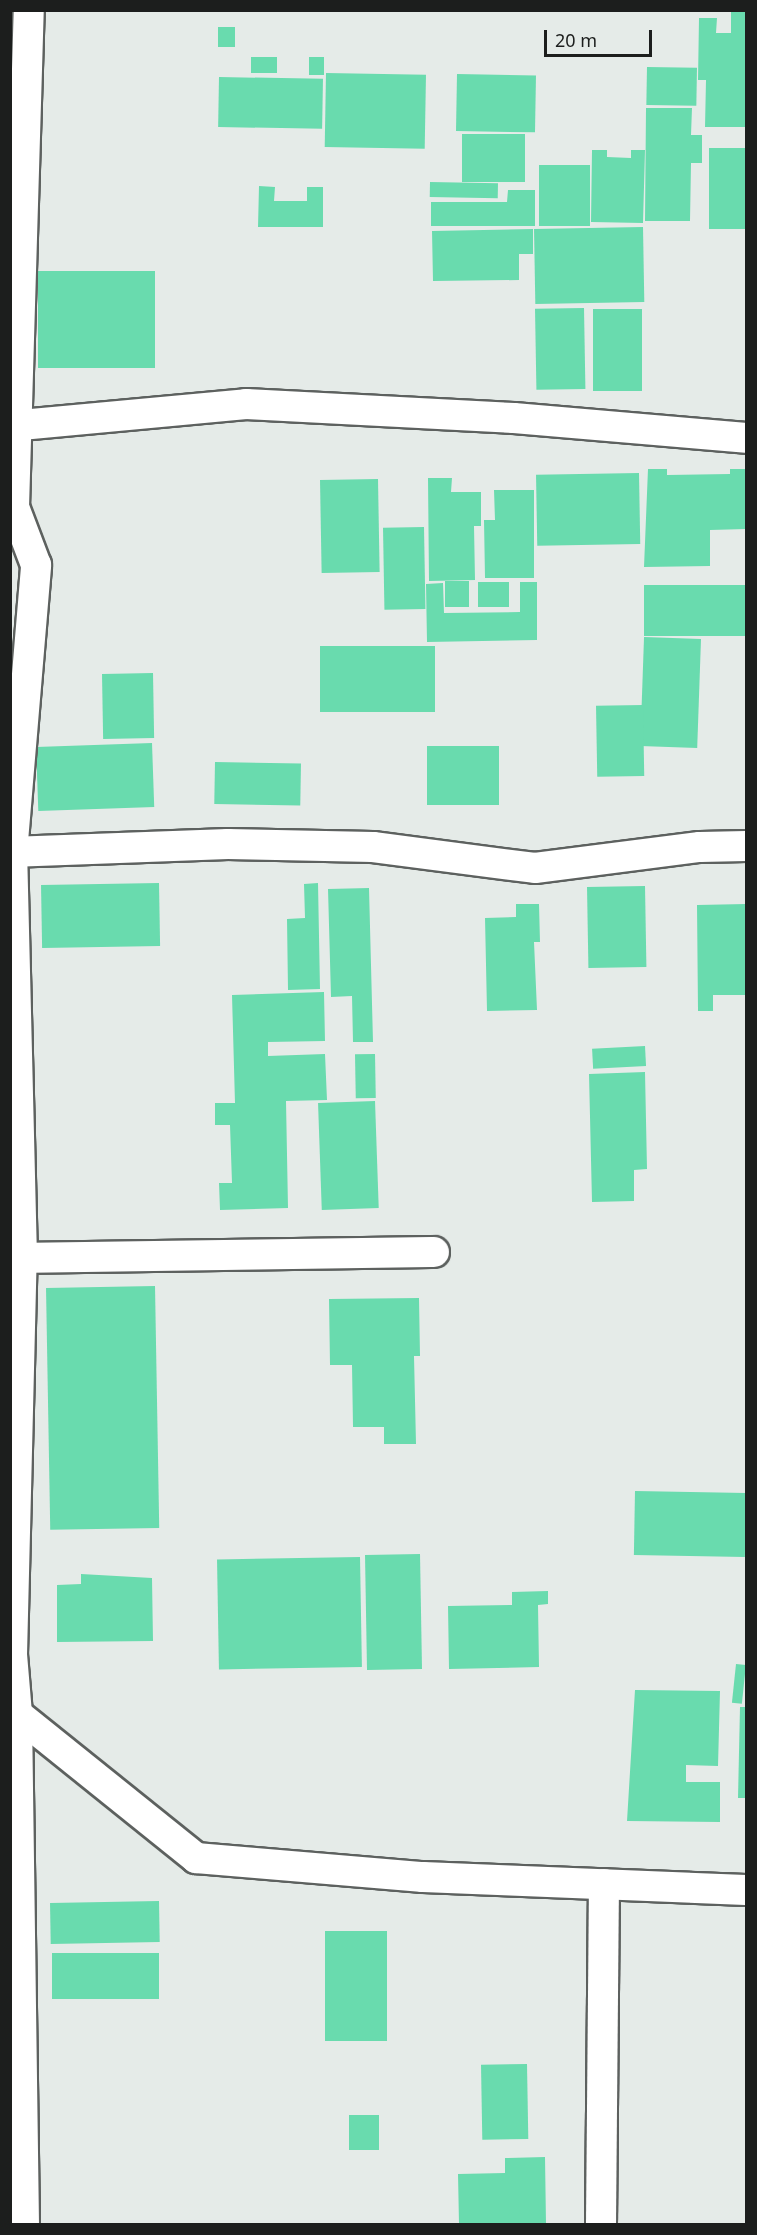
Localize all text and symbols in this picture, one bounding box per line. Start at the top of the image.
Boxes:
scale bar [547,18,655,56]
text: 20 m [555,28,597,52]

